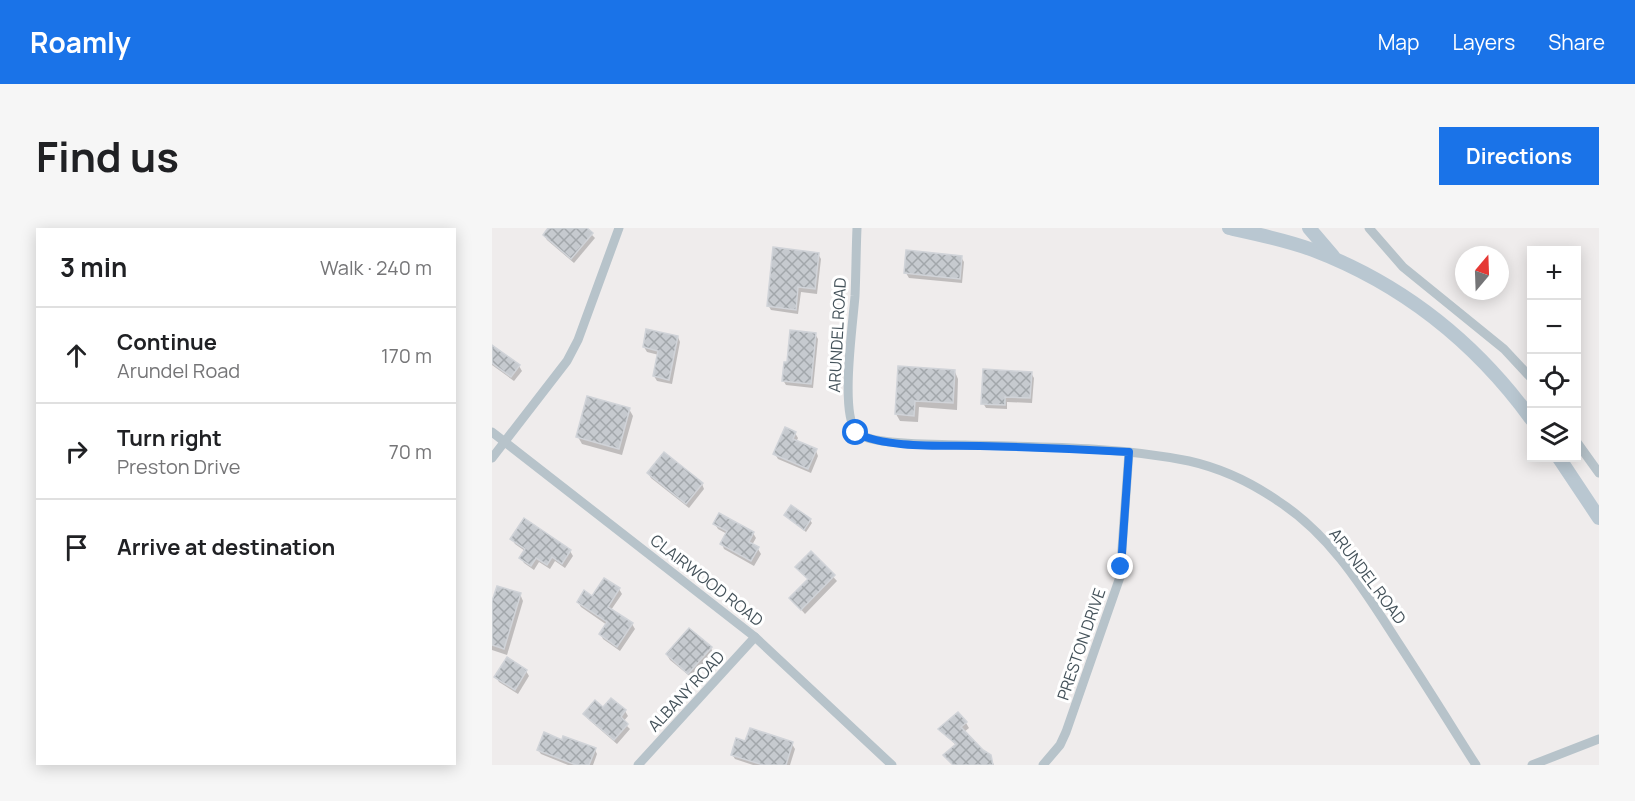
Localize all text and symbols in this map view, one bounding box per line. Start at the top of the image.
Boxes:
text: Roamly [30,23,131,61]
text: Map [1378,28,1419,56]
text: Layers [1452,28,1515,56]
text: Share [1548,28,1605,56]
text: Find us [36,127,179,185]
button: Directions [1439,127,1599,185]
north arrow [1455,246,1509,300]
map controls [1527,246,1581,462]
button: + [1527,246,1581,300]
text: 3 min [60,249,127,285]
text: Walk · 240 m [320,254,432,281]
street label: ARUNDEL ROAD [823,277,851,393]
button: − [1527,300,1581,354]
text: Continue [117,327,217,357]
icon: ahead [60,339,93,372]
text: 170 m [381,342,432,369]
button: locate [1527,354,1581,408]
text: Arundel Road [117,357,240,384]
button: layers [1527,408,1581,462]
route start [842,419,868,445]
text: Turn right [117,423,222,453]
icon: right [60,435,93,468]
text: 70 m [389,438,432,465]
text: Preston Drive [117,453,240,480]
street label: ARUNDEL ROAD [1325,523,1412,629]
street label: CLAIRWOOD ROAD [646,529,768,631]
icon: arrive [60,531,93,564]
text: Arrive at destination [117,532,335,562]
route end [1107,553,1133,579]
street label: PRESTON DRIVE [1052,585,1110,703]
street label: ALBANY ROAD [643,646,729,736]

